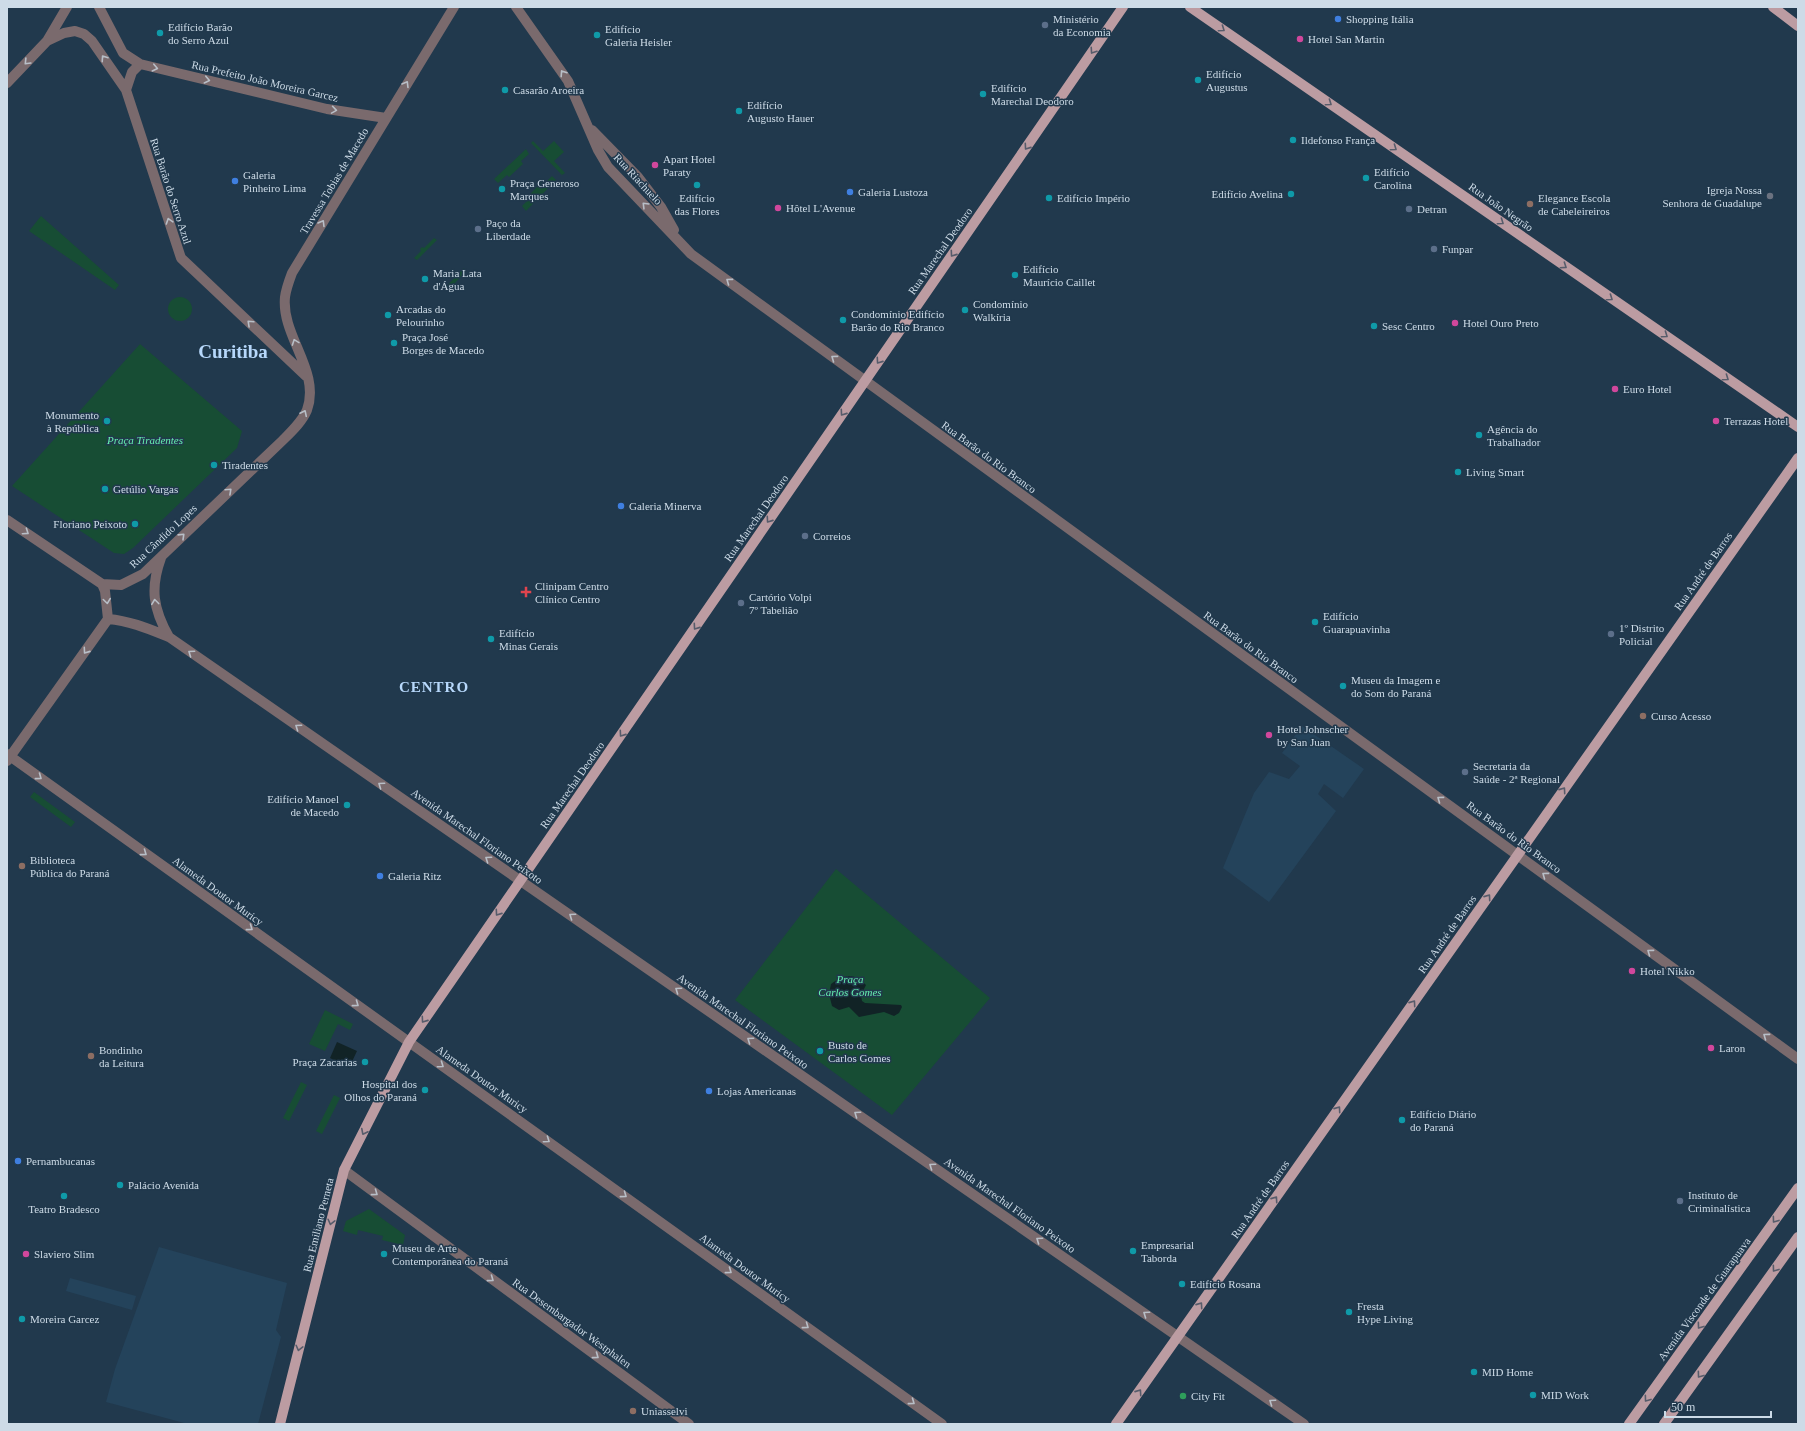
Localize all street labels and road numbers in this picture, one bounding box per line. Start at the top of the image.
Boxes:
street label: Rua Prefeito João Moreira Garcez [190,58,340,104]
street label: Travessa Tobias de Macedo [298,125,371,236]
street label: Rua Barão do Serro Azul [148,137,194,245]
street label: Rua Riachuelo [611,151,665,207]
street label: Rua João Negrão [1467,180,1536,234]
street label: Rua Marechal Deodoro [905,205,975,297]
street label: Rua Barão do Rio Branco [939,419,1039,496]
street label: Rua Marechal Deodoro [721,472,791,564]
street label: Rua Cândido Lopes [127,502,199,570]
street label: Rua André de Barros [1672,530,1734,612]
street label: Rua Barão do Rio Branco [1201,609,1301,686]
street label: Rua Marechal Deodoro [537,739,607,831]
street label: Avenida Marechal Floriano Peixoto [409,786,545,886]
street label: Rua Barão do Rio Branco [1464,799,1564,876]
street label: Alameda Doutor Muricy [170,854,266,928]
street label: Rua André de Barros [1416,893,1478,975]
street label: Avenida Marechal Floriano Peixoto [675,971,811,1071]
street label: Alameda Doutor Muricy [434,1043,530,1115]
street label: Avenida Marechal Floriano Peixoto [942,1155,1078,1255]
street label: Rua André de Barros [1229,1158,1291,1240]
street label: Rua Emiliano Perneta [301,1177,336,1273]
street label: Alameda Doutor Muricy [697,1231,793,1305]
street label: Avenida Visconde de Guarapuava [1655,1235,1753,1363]
street label: Rua Desembargador Westphalen [510,1276,634,1370]

